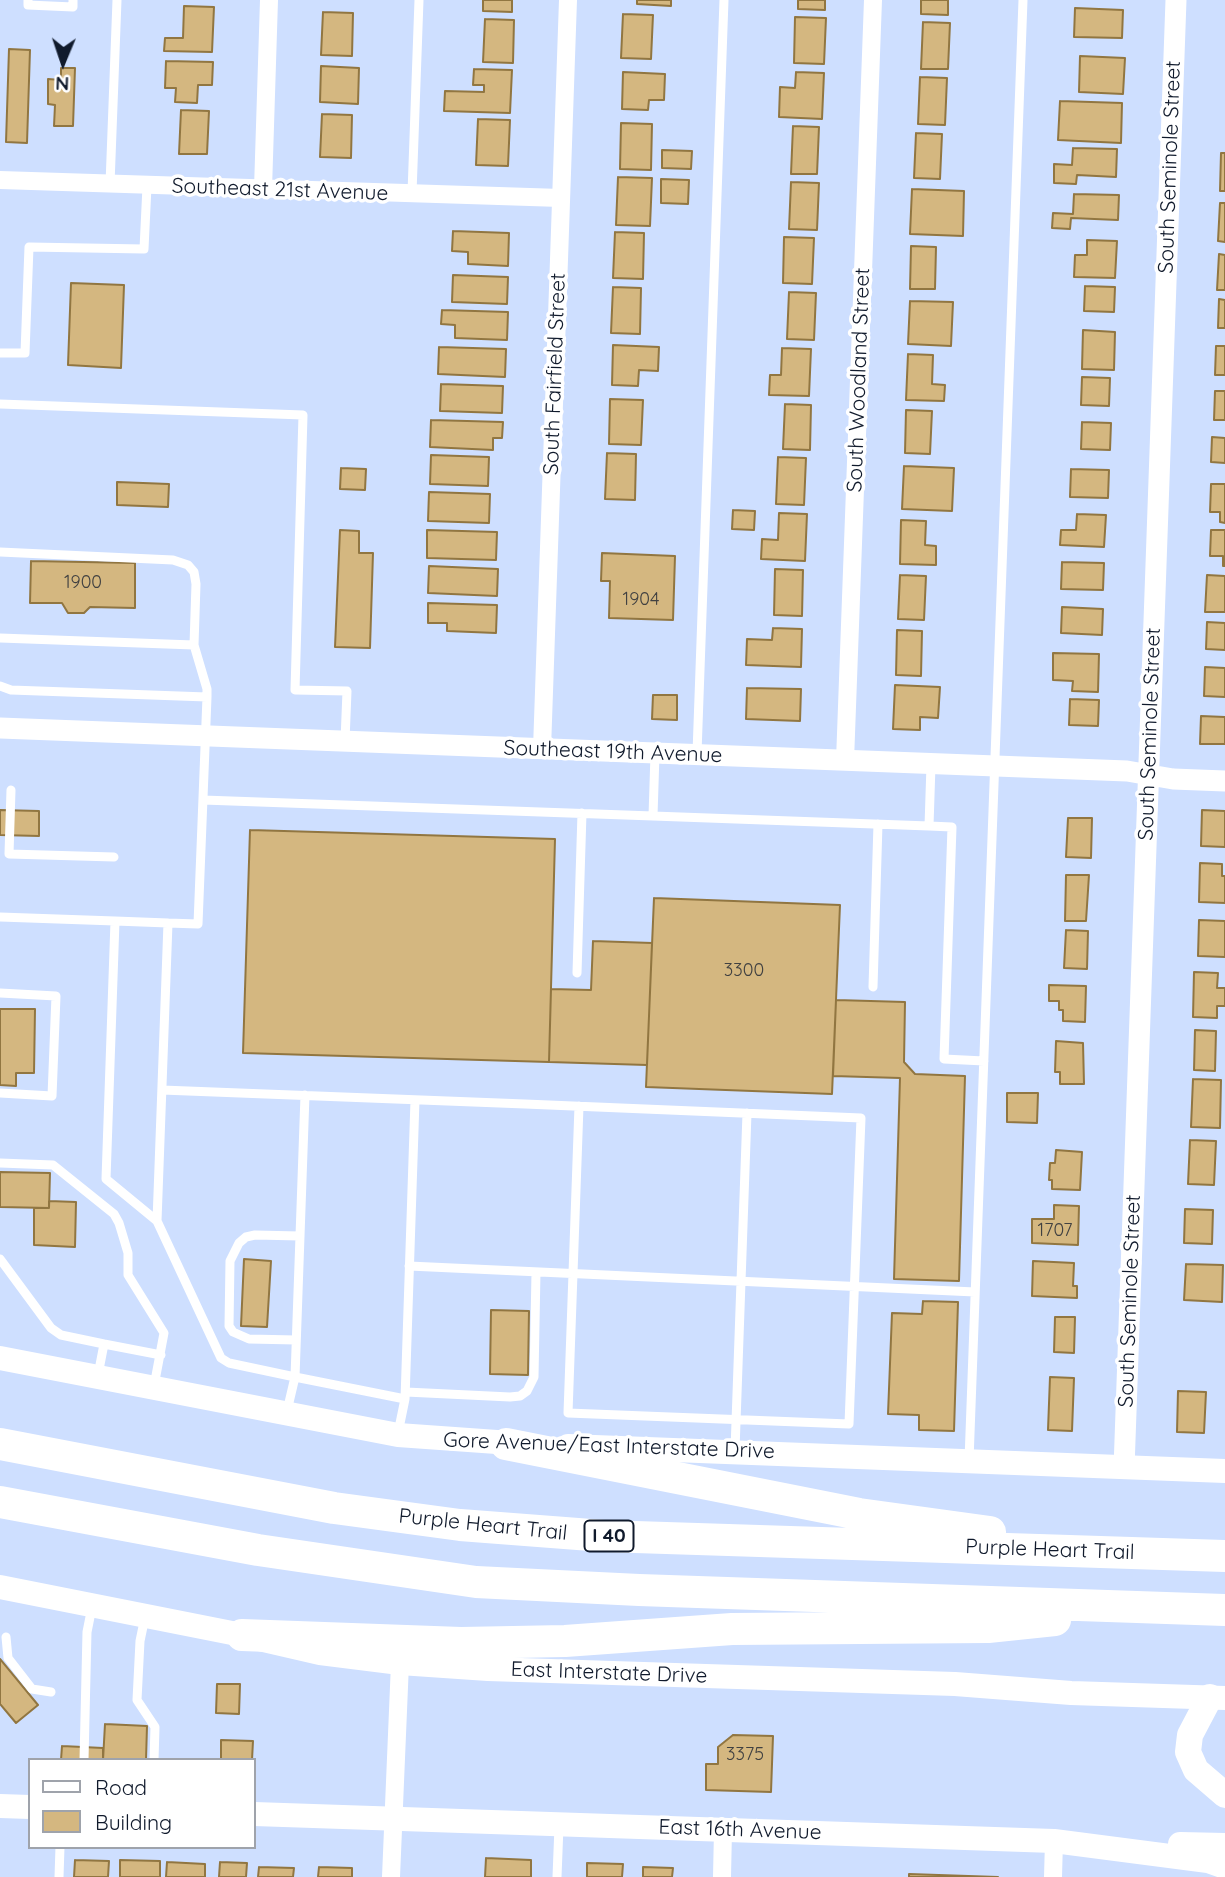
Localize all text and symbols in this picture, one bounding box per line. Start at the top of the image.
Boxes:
north arrow [28,28,98,98]
street label: South Seminole Street [1154,60,1186,274]
text: N [55,72,70,96]
street label: Southeast 21st Avenue [171,174,389,206]
street label: South Woodland Street [842,267,876,493]
street label: South Fairfield Street [539,272,571,476]
house number: 1900 [64,572,102,594]
house number: 1904 [623,589,659,611]
street label: South Seminole Street [1134,627,1166,841]
street label: Southeast 19th Avenue [503,736,723,768]
house number: 3300 [724,960,764,982]
street label: South Seminole Street [1114,1194,1146,1408]
house number: 1707 [1038,1220,1072,1242]
street label: Gore Avenue/East Interstate Drive [443,1428,775,1464]
street label: Purple Heart Trail [397,1504,569,1546]
road number: I 40 [584,1520,634,1552]
street label: Purple Heart Trail [965,1534,1135,1566]
street label: East Interstate Drive [510,1657,708,1689]
house number: 3375 [726,1744,764,1766]
legend [28,1758,256,1849]
text: Road [95,1774,147,1800]
text: Building [95,1809,172,1835]
street label: East 16th Avenue [658,1815,822,1845]

